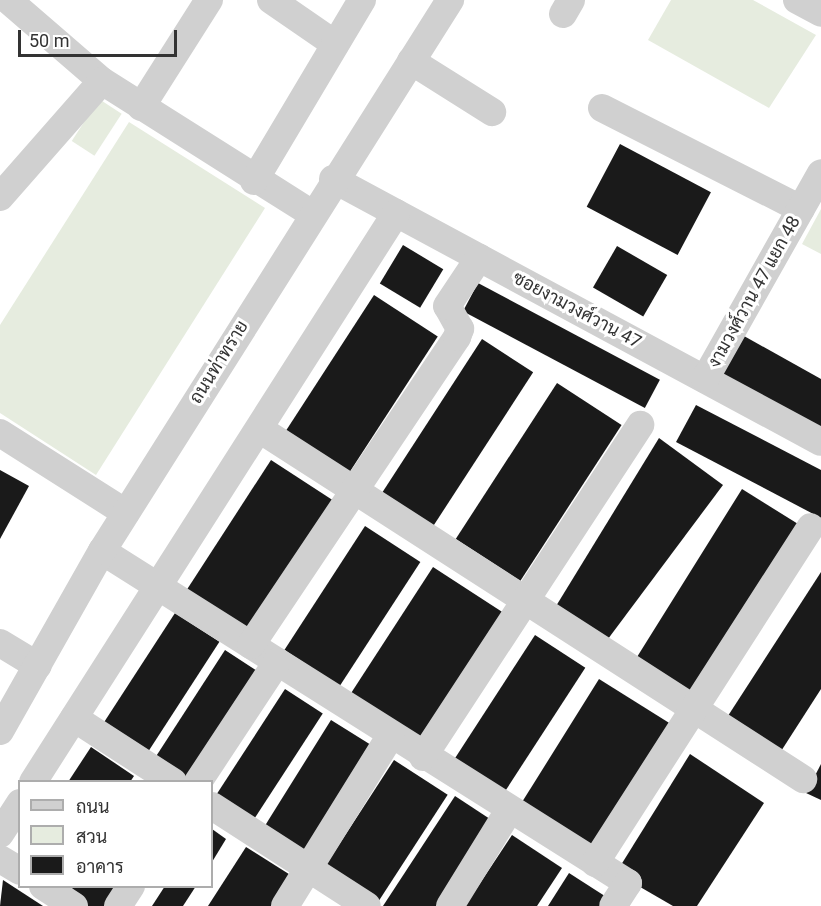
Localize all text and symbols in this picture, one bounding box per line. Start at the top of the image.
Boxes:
scale bar [21,18,180,56]
text: 50 m [29,30,69,51]
street label: งามวงศ์วาน 47 แยก 48 [703,212,805,372]
street label: ซอยงามวงศ์วาน 47 [509,267,645,353]
street label: ถนนท่าทราย [185,317,253,407]
legend [18,780,213,888]
text: ถนน [76,796,109,817]
text: สวน [76,826,107,847]
text: อาคาร [76,856,124,877]

